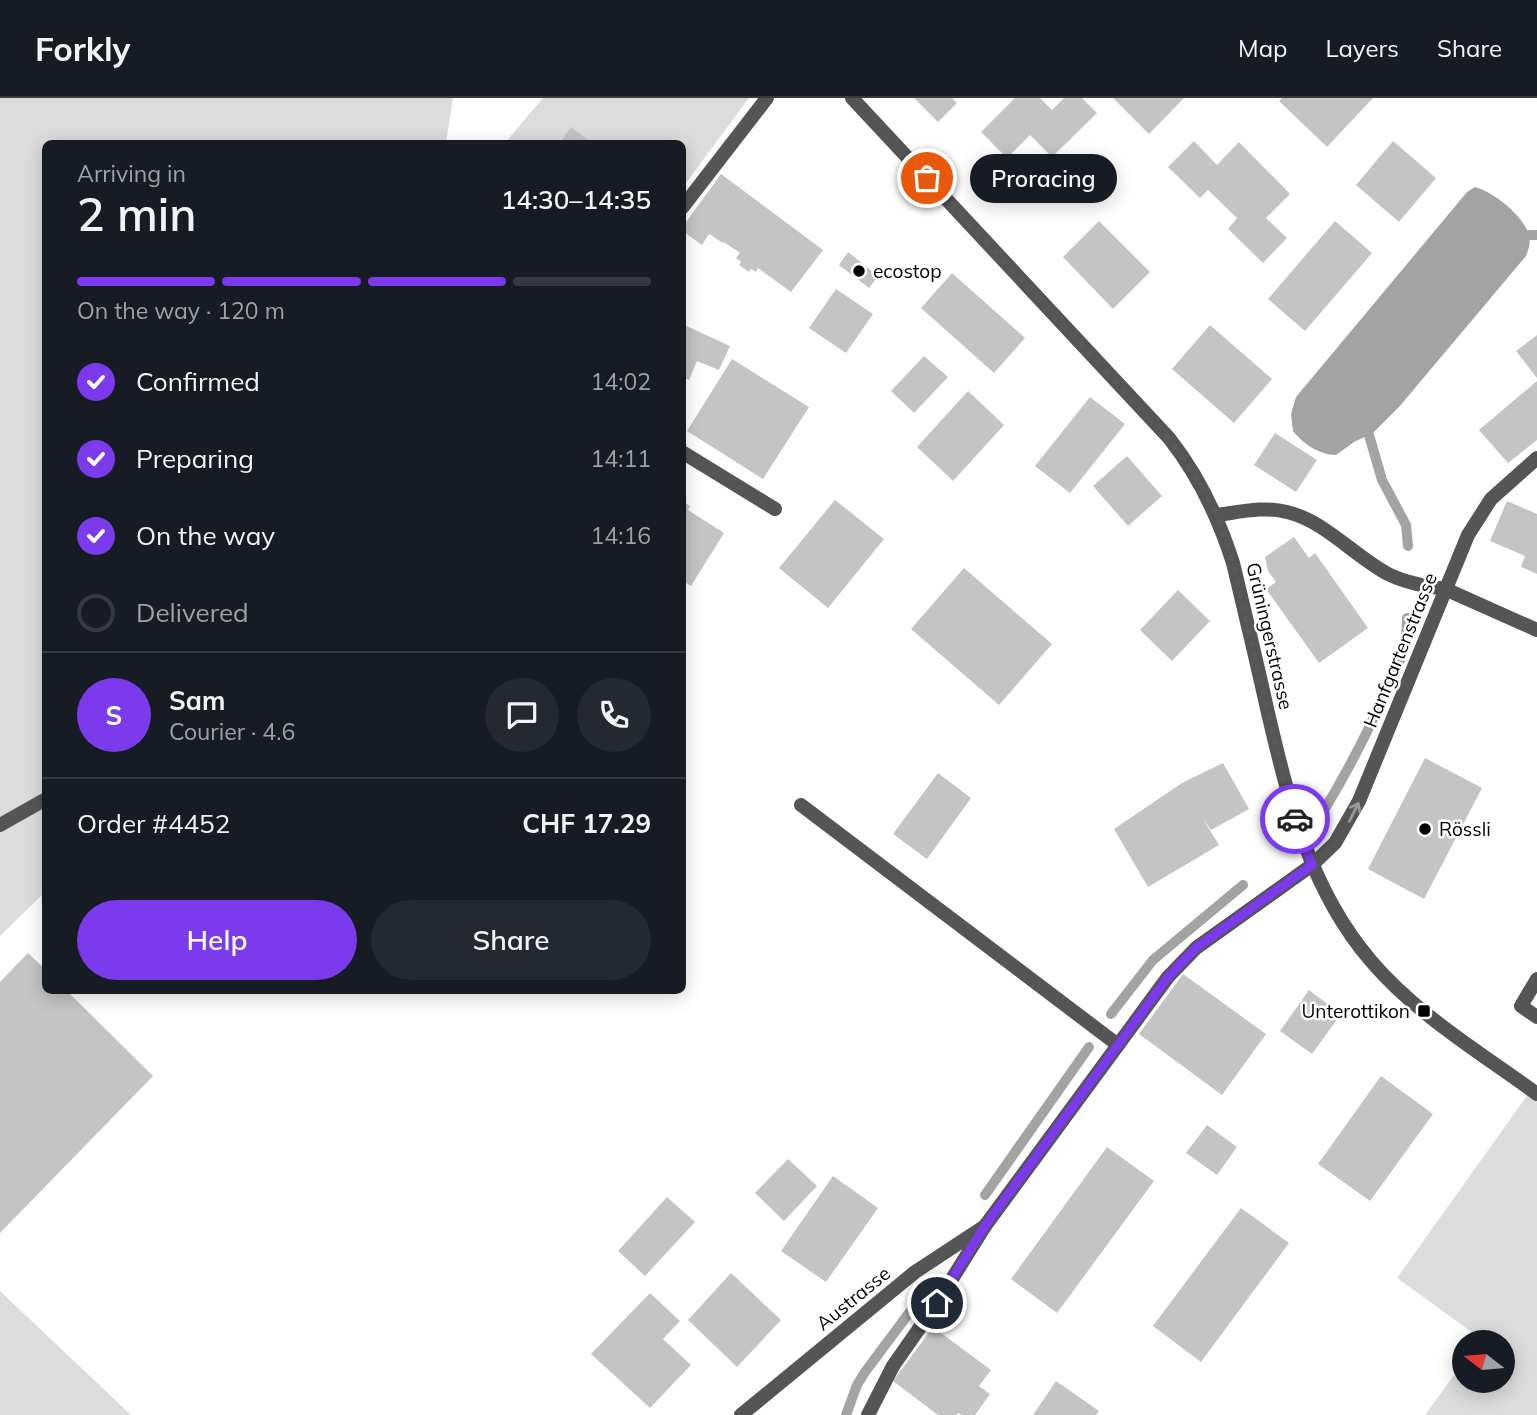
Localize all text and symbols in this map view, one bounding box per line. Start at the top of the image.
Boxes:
text: Forkly [35,28,131,69]
text: Map [1238,33,1287,63]
text: Layers [1325,33,1399,63]
text: Share [1437,33,1502,63]
pin [897,148,957,208]
callout: Proracing [969,154,1116,202]
text: Arriving in [77,159,186,188]
icon: bag [908,159,946,197]
text: Proracing [991,164,1096,193]
text: 14:30–14:35 [501,183,651,216]
text: 2 min [77,185,196,243]
place label: ecostop [873,259,942,283]
marker: ecostop [851,263,867,279]
text: On the way · 120 m [77,296,285,325]
icon: check [77,363,115,401]
text: Confirmed [136,365,260,398]
text: 14:02 [591,367,651,396]
icon: check [77,440,115,478]
text: Preparing [136,442,254,475]
text: 14:11 [591,444,651,473]
icon: check [77,517,115,555]
text: On the way [136,519,275,552]
text: 14:16 [591,521,651,550]
street label: Grüningerstrasse [1241,560,1299,712]
street label: Hanfgartenstrasse [1358,569,1442,731]
text: Delivered [136,596,249,629]
button: chat [485,678,559,752]
button: phone [577,678,651,752]
text: Sam [169,684,225,717]
text: S [106,699,122,732]
text: Courier · 4.6 [169,717,295,746]
courier [1260,784,1330,854]
icon: car [1276,800,1314,838]
one-way arrow [1347,802,1361,823]
text: Order #4452 [77,807,230,840]
text: CHF 17.29 [522,807,651,840]
place label: Rössli [1439,817,1491,841]
marker: Rössli [1417,821,1433,837]
button: Help [77,900,357,980]
button: Share [371,900,651,980]
place label: Unterottikon [1301,999,1410,1023]
marker: Unterottikon [1416,1003,1432,1019]
street label: Austrasse [811,1261,895,1335]
pin [907,1273,967,1333]
icon: home [918,1284,956,1322]
north arrow [1452,1330,1516,1393]
map controls [1452,1330,1515,1393]

